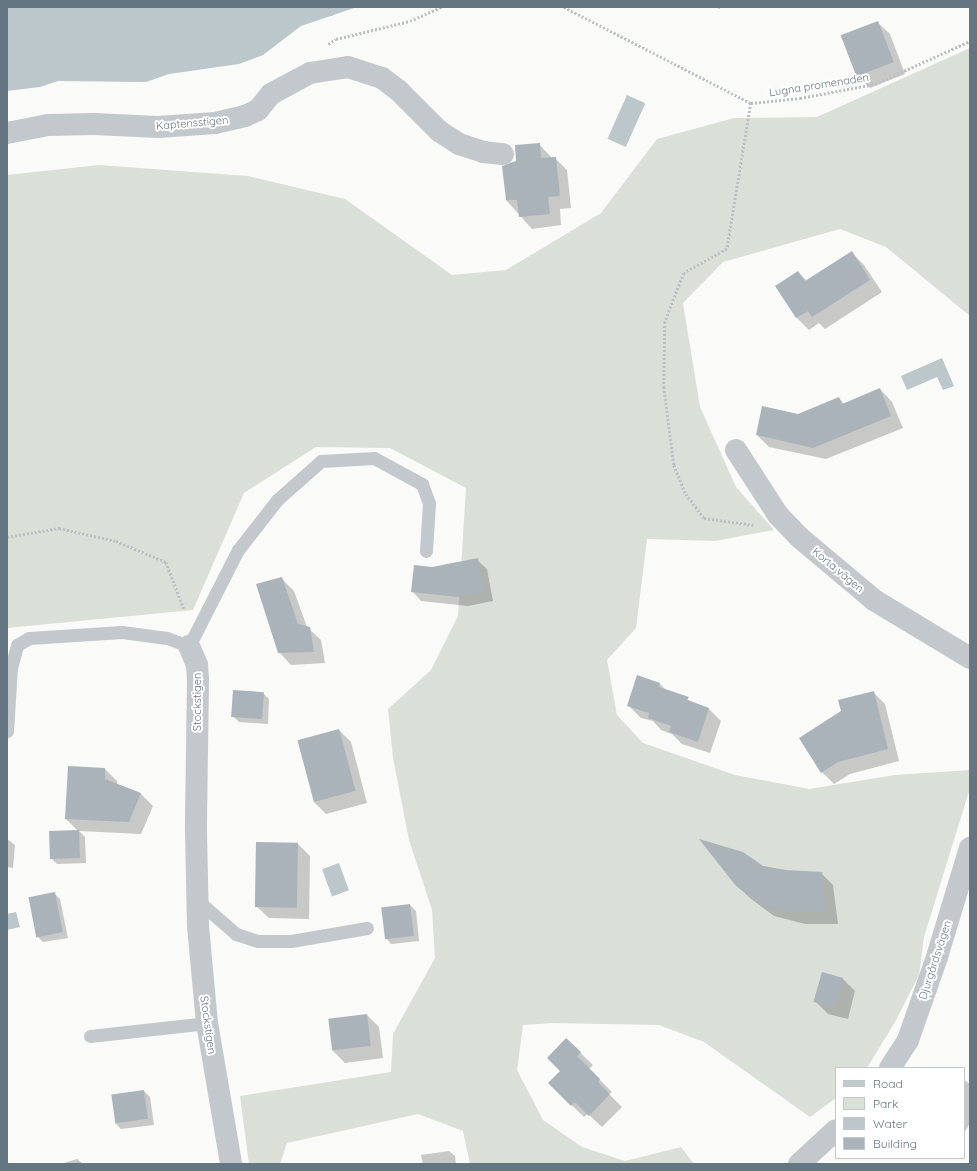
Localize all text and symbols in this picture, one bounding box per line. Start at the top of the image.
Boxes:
street label: Lugna promenaden [768,71,870,99]
street label: Kaptensstigen [155,113,229,133]
street label: Korta vägen [810,545,866,595]
street label: Stockstigen [190,673,204,731]
street label: Djurgårdsvägen [916,919,954,1001]
street label: Stockstigen [197,995,219,1055]
legend [835,1067,965,1159]
text: Road [873,1076,903,1091]
text: Park [873,1096,898,1111]
text: Water [873,1116,907,1131]
text: Building [873,1136,917,1151]

